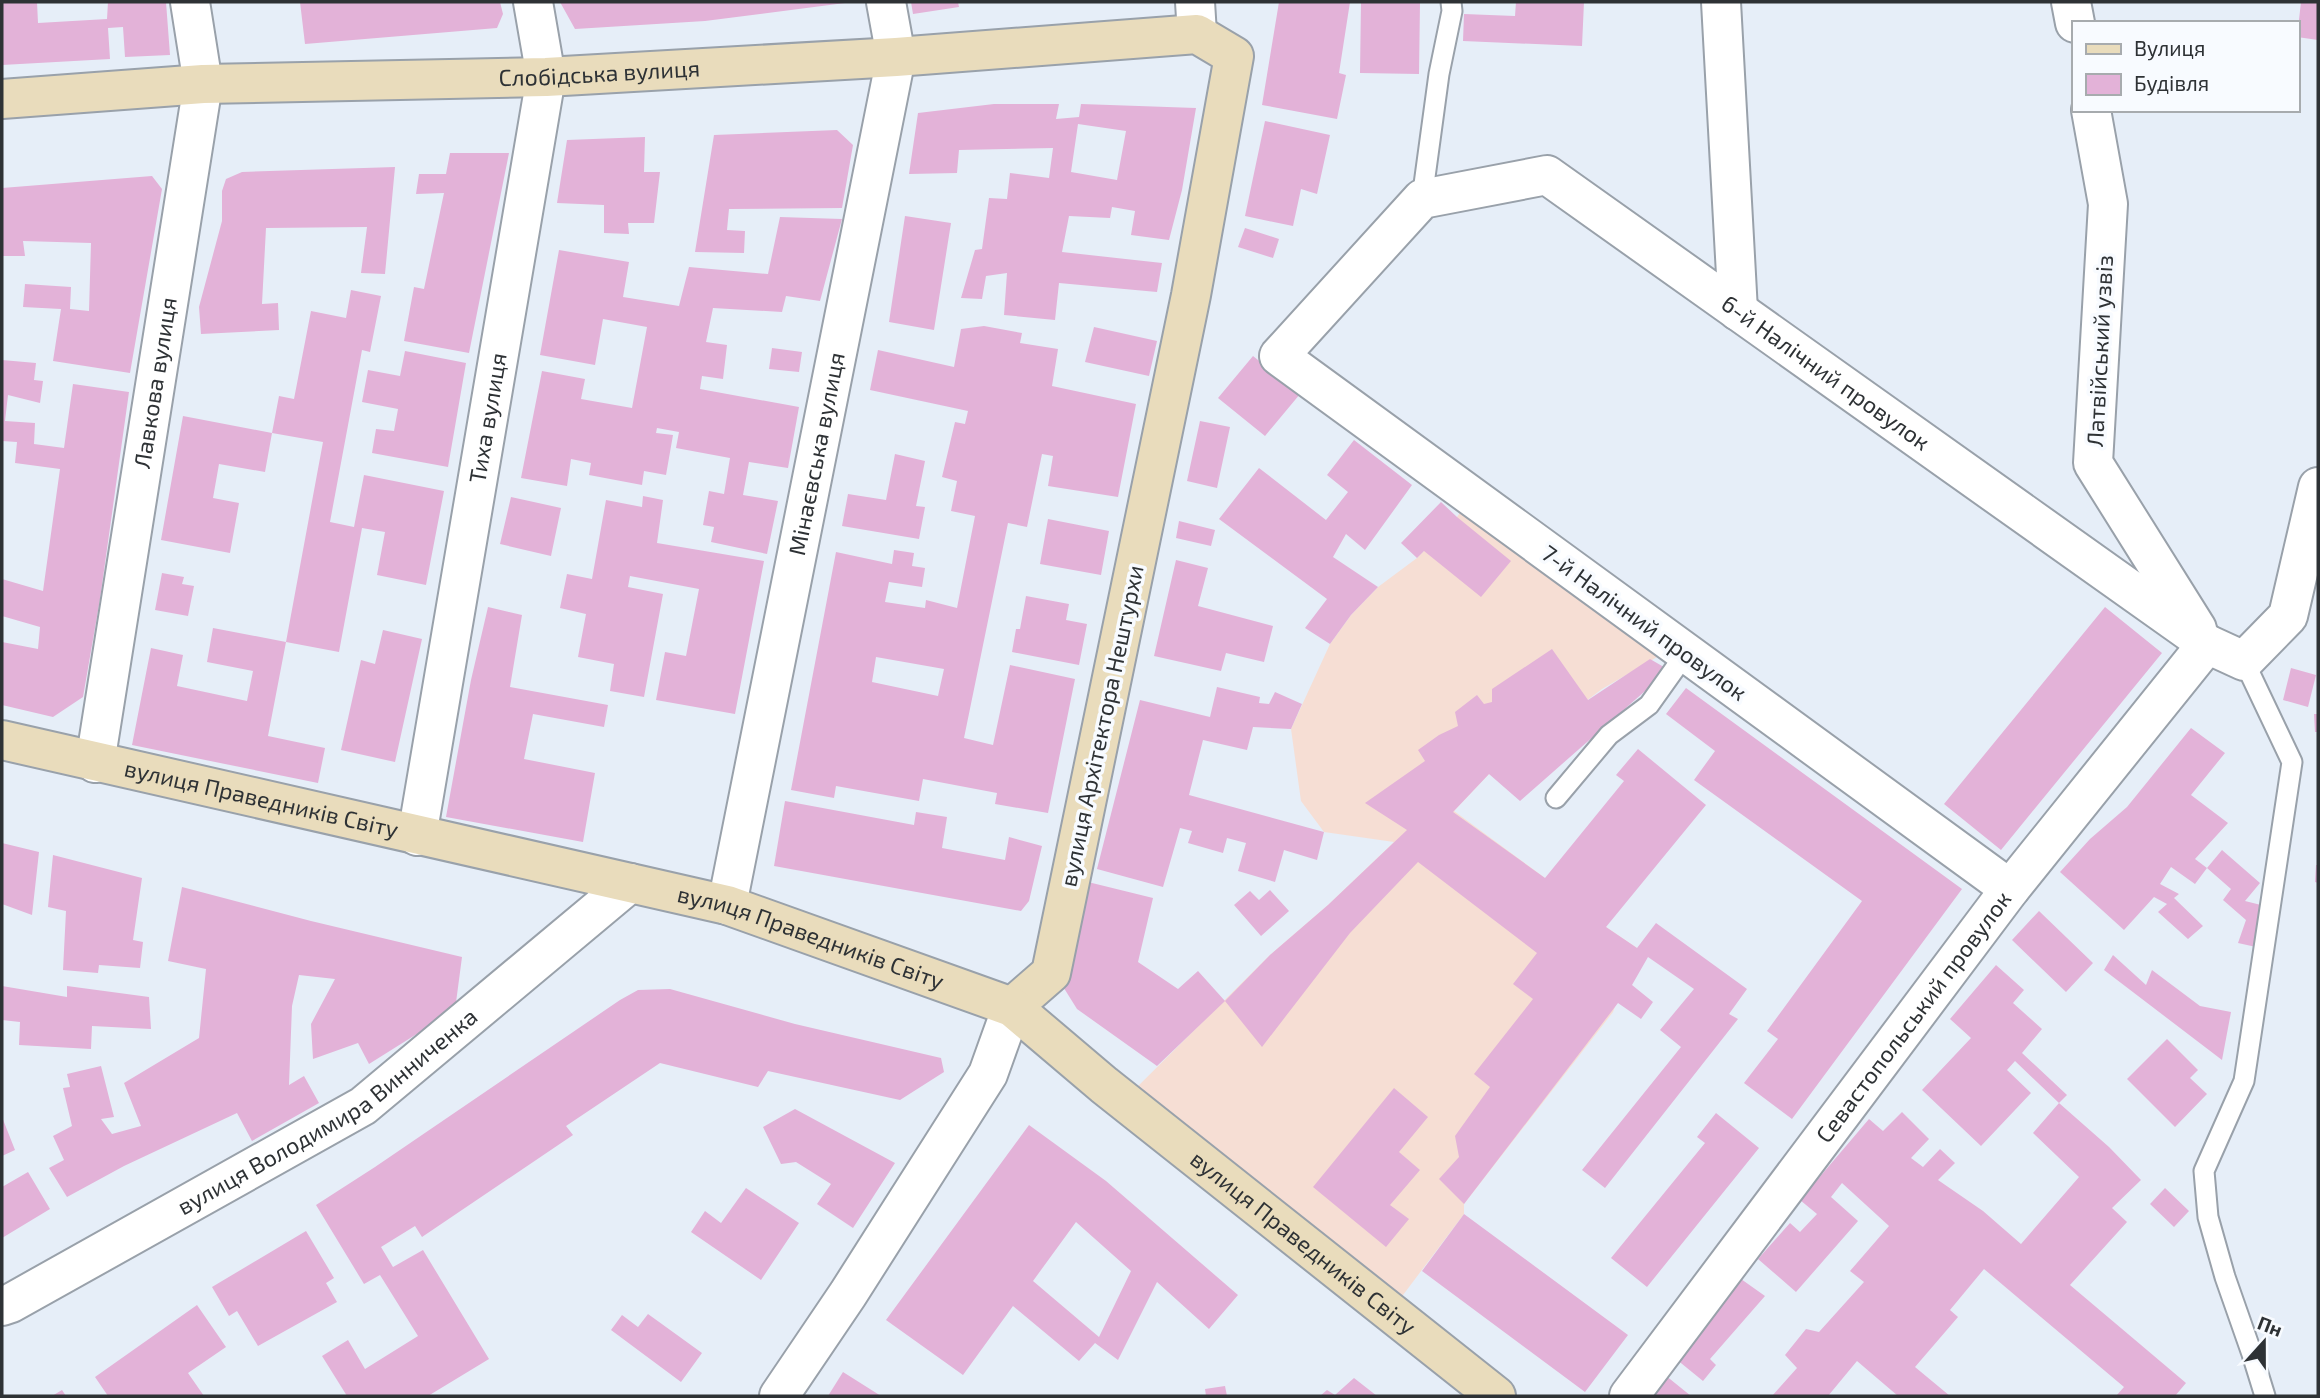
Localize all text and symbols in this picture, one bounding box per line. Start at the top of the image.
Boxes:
legend [2072,21,2299,112]
text: Вулиця [2134,35,2205,61]
street label: Слобідська вулиця [498,53,701,91]
text: Будівля [2134,70,2209,96]
street label: Латвійський узвіз [2080,254,2119,448]
street label: 6-й Налічний провулок [1716,289,1936,456]
street label: Лавкова вулиця [127,295,182,470]
street label: Мінаєвська вулиця [782,350,850,558]
street label: Тиха вулиця [462,351,512,485]
street label: 7-й Налічний провулок [1536,538,1753,707]
street label: вулиця Архітектора Нештурхи [1053,563,1150,889]
street label: вулиця Праведників Світу [122,753,401,844]
street label: вулиця Праведників Світу [675,879,948,995]
street label: Севастопольський провулок [1809,885,2016,1148]
street label: вулиця Володимира Винниченка [172,1002,482,1220]
street label: вулиця Праведників Світу [1185,1144,1422,1341]
north arrow [2229,1307,2299,1377]
text: Пн [2255,1311,2286,1341]

